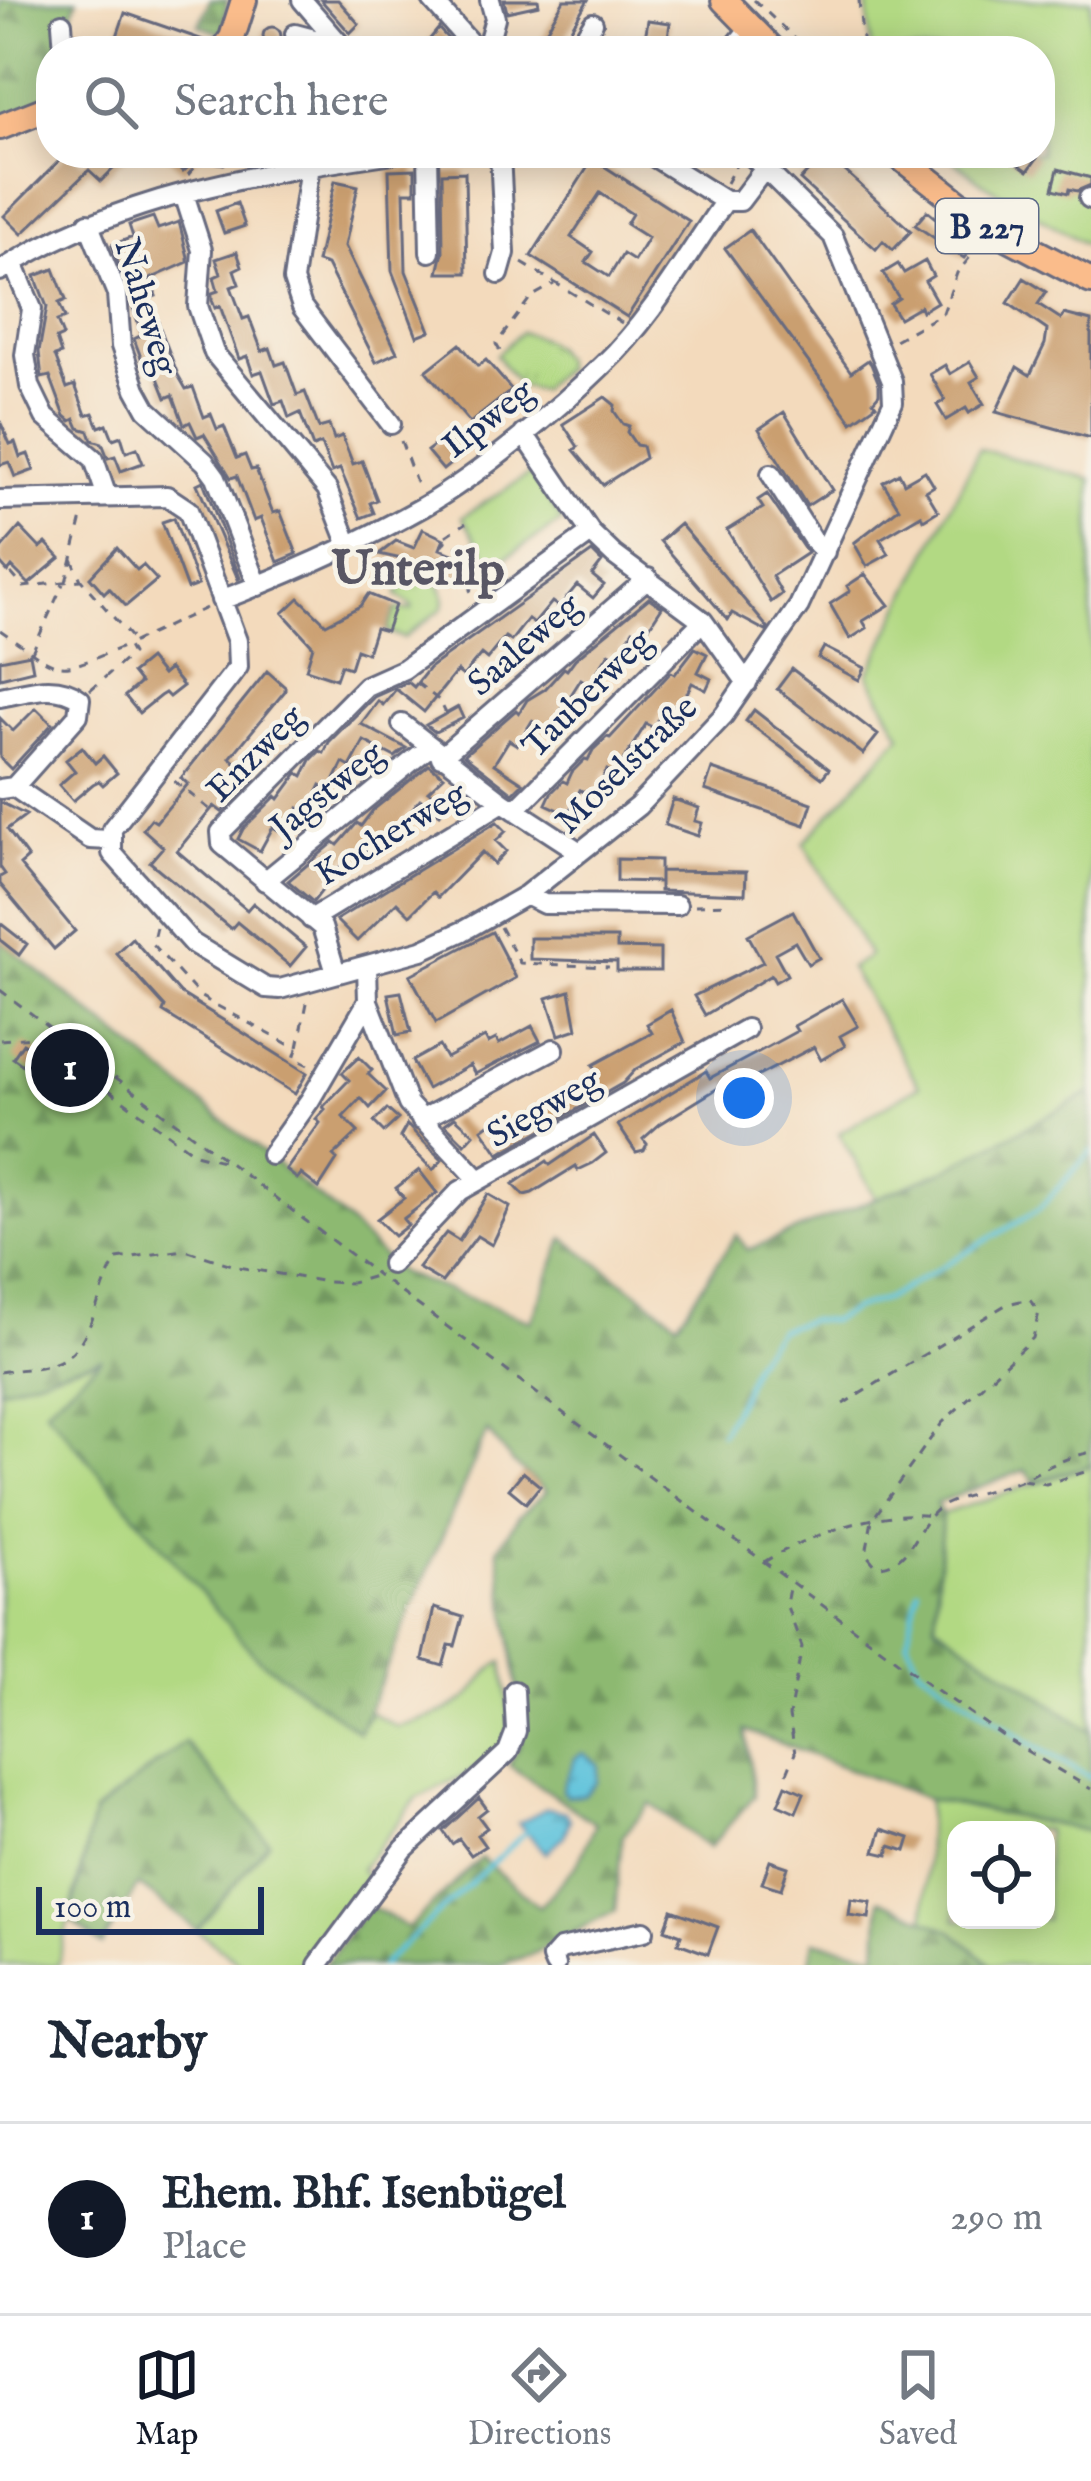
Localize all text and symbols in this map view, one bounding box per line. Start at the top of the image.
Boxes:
search box [36,36,1055,168]
icon: search [78,69,144,135]
text: Search here [174,74,388,131]
road number: B 227 [936,199,1038,253]
street label: Naheweg [103,233,188,381]
street label: Ilpweg [434,369,544,469]
district label: Unterilp [332,541,505,601]
street label: Saaleweg [459,583,591,707]
street label: Tauberweg [513,619,664,769]
street label: Moselstraße [546,686,708,844]
street label: Enzweg [197,695,315,813]
street label: Jagstweg [258,731,395,854]
street label: Kocherweg [307,771,476,898]
pin: 1 [31,1023,109,1113]
street label: Siegweg [479,1057,610,1160]
your location [714,1068,774,1128]
map controls [947,1821,1055,1929]
button: locate [947,1821,1055,1929]
scale bar [36,1881,264,1934]
text: 100 m [54,1887,131,1929]
text: Nearby [48,2011,207,2076]
text: Ehem. Bhf. Isenbügel [162,2166,566,2223]
text: 1 [80,2194,94,2243]
text: 290 m [950,2194,1043,2243]
text: Place [162,2223,247,2272]
tab: Map [134,2342,200,2456]
tab: Directions [468,2342,611,2456]
tab: Saved [879,2342,957,2456]

